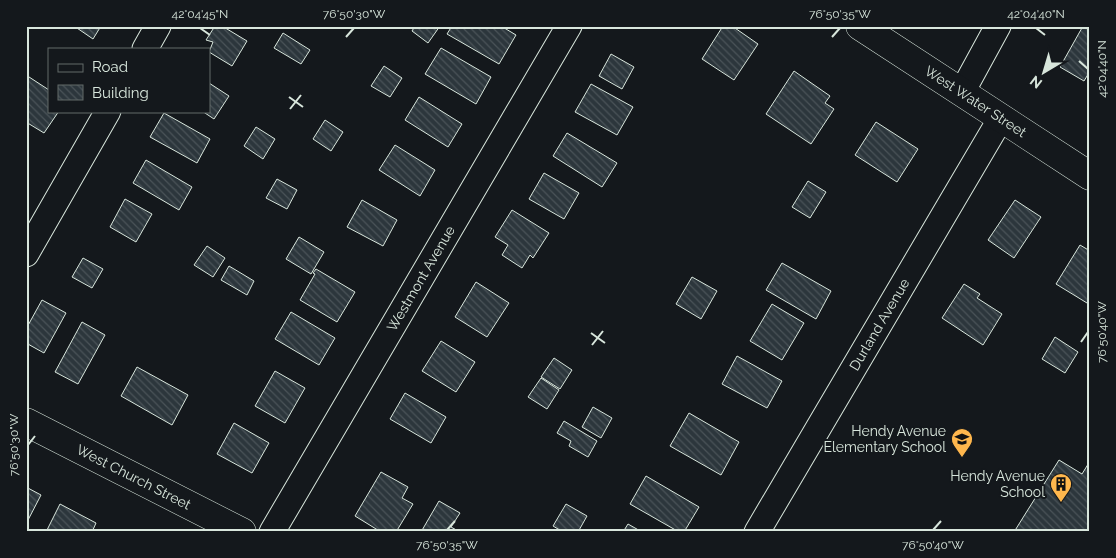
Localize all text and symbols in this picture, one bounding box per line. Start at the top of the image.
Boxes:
text: 42°04'45"N [172,7,228,21]
text: 76°50'30"W [323,7,386,21]
text: 76°50'35"W [809,7,871,21]
text: 42°04'40"N [1007,7,1065,21]
text: 42°04'40"N [1095,40,1109,98]
legend [48,48,210,112]
north arrow [1018,48,1068,98]
text: Road [92,58,128,76]
street label: West Water Street [922,63,1030,140]
text: N [1027,73,1045,92]
text: Building [92,84,149,102]
street label: Westmont Avenue [384,223,458,334]
street label: Durland Avenue [846,276,913,373]
text: 76°50'40"W [1095,301,1109,363]
text: 76°50'30"W [7,413,21,476]
place label: Hendy Avenue Elementary School [823,423,946,455]
school or university icon: Hendy Avenue Elementary School [950,427,974,458]
street label: West Church Street [74,441,194,513]
place label: Hendy Avenue School [950,468,1045,500]
building icon: Hendy Avenue School [1049,472,1073,503]
text: 76°50'35"W [416,538,478,552]
text: 76°50'40"W [902,538,964,552]

